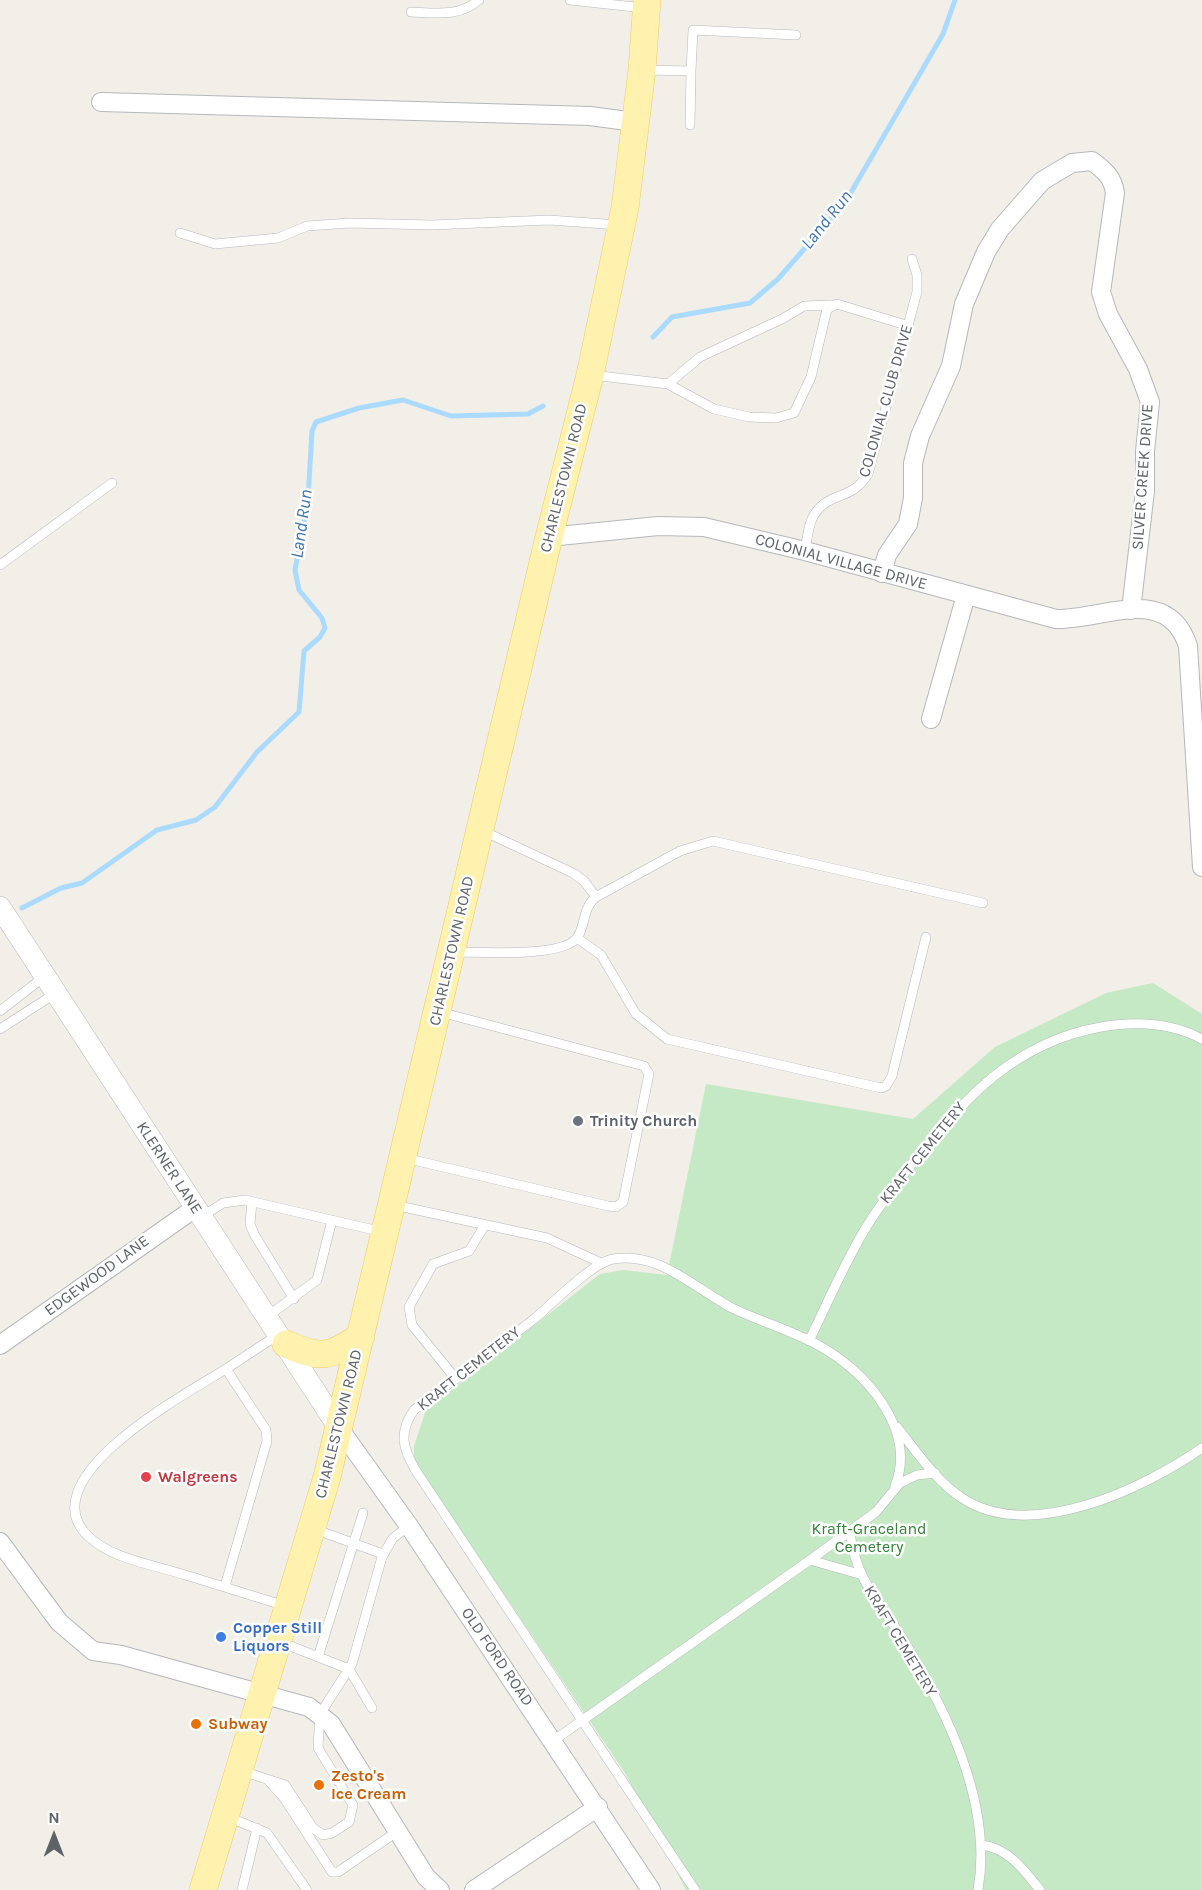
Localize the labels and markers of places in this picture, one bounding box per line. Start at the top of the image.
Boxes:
place label: Trinity Church [590,1111,697,1131]
marker: Trinity Church [571,1114,585,1128]
place label: Walgreens [158,1467,238,1487]
marker: Walgreens [139,1470,153,1484]
place label: Copper Still Liquors [233,1618,322,1656]
marker: Copper Still Liquors [214,1630,228,1644]
place label: Subway [208,1714,268,1734]
marker: Subway [189,1717,203,1731]
place label: Zesto's Ice Cream [331,1766,406,1804]
marker: Zesto's Ice Cream [312,1778,326,1792]

